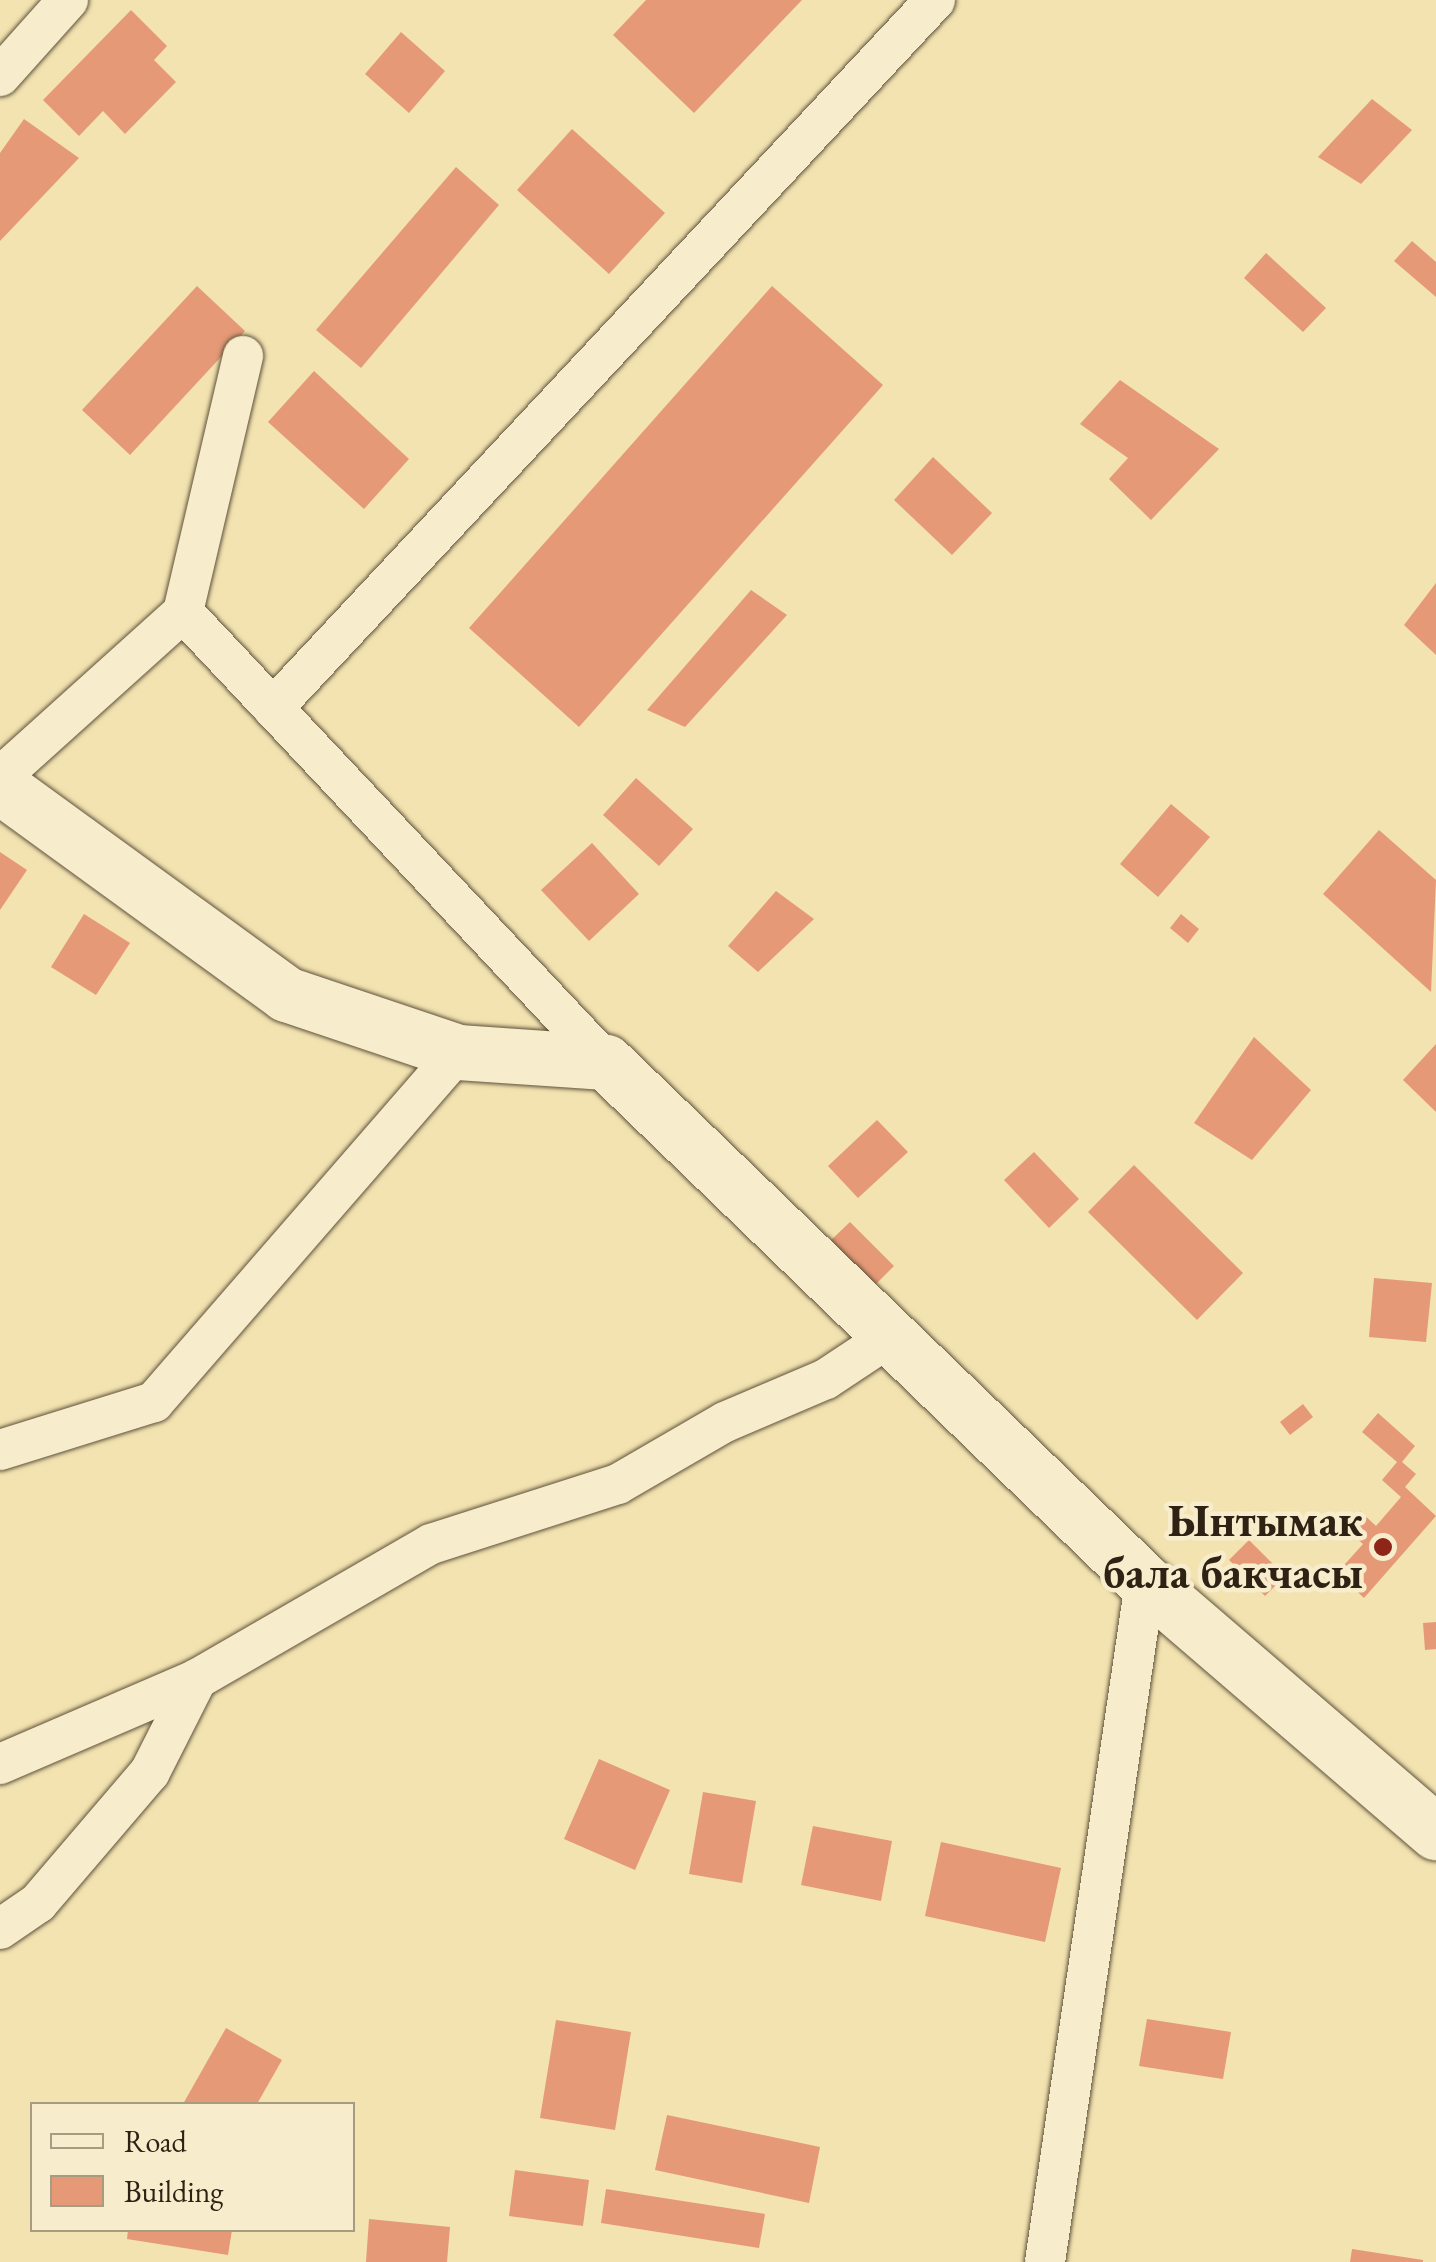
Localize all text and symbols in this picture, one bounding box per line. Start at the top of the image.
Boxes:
place label: Ынтымак бала бакчасы [1103,1494,1363,1600]
marker: Ынтымак бала бакчасы [1372,1536,1394,1558]
legend [30,2102,355,2232]
text: Road [124,2122,187,2161]
text: Building [124,2172,223,2211]

